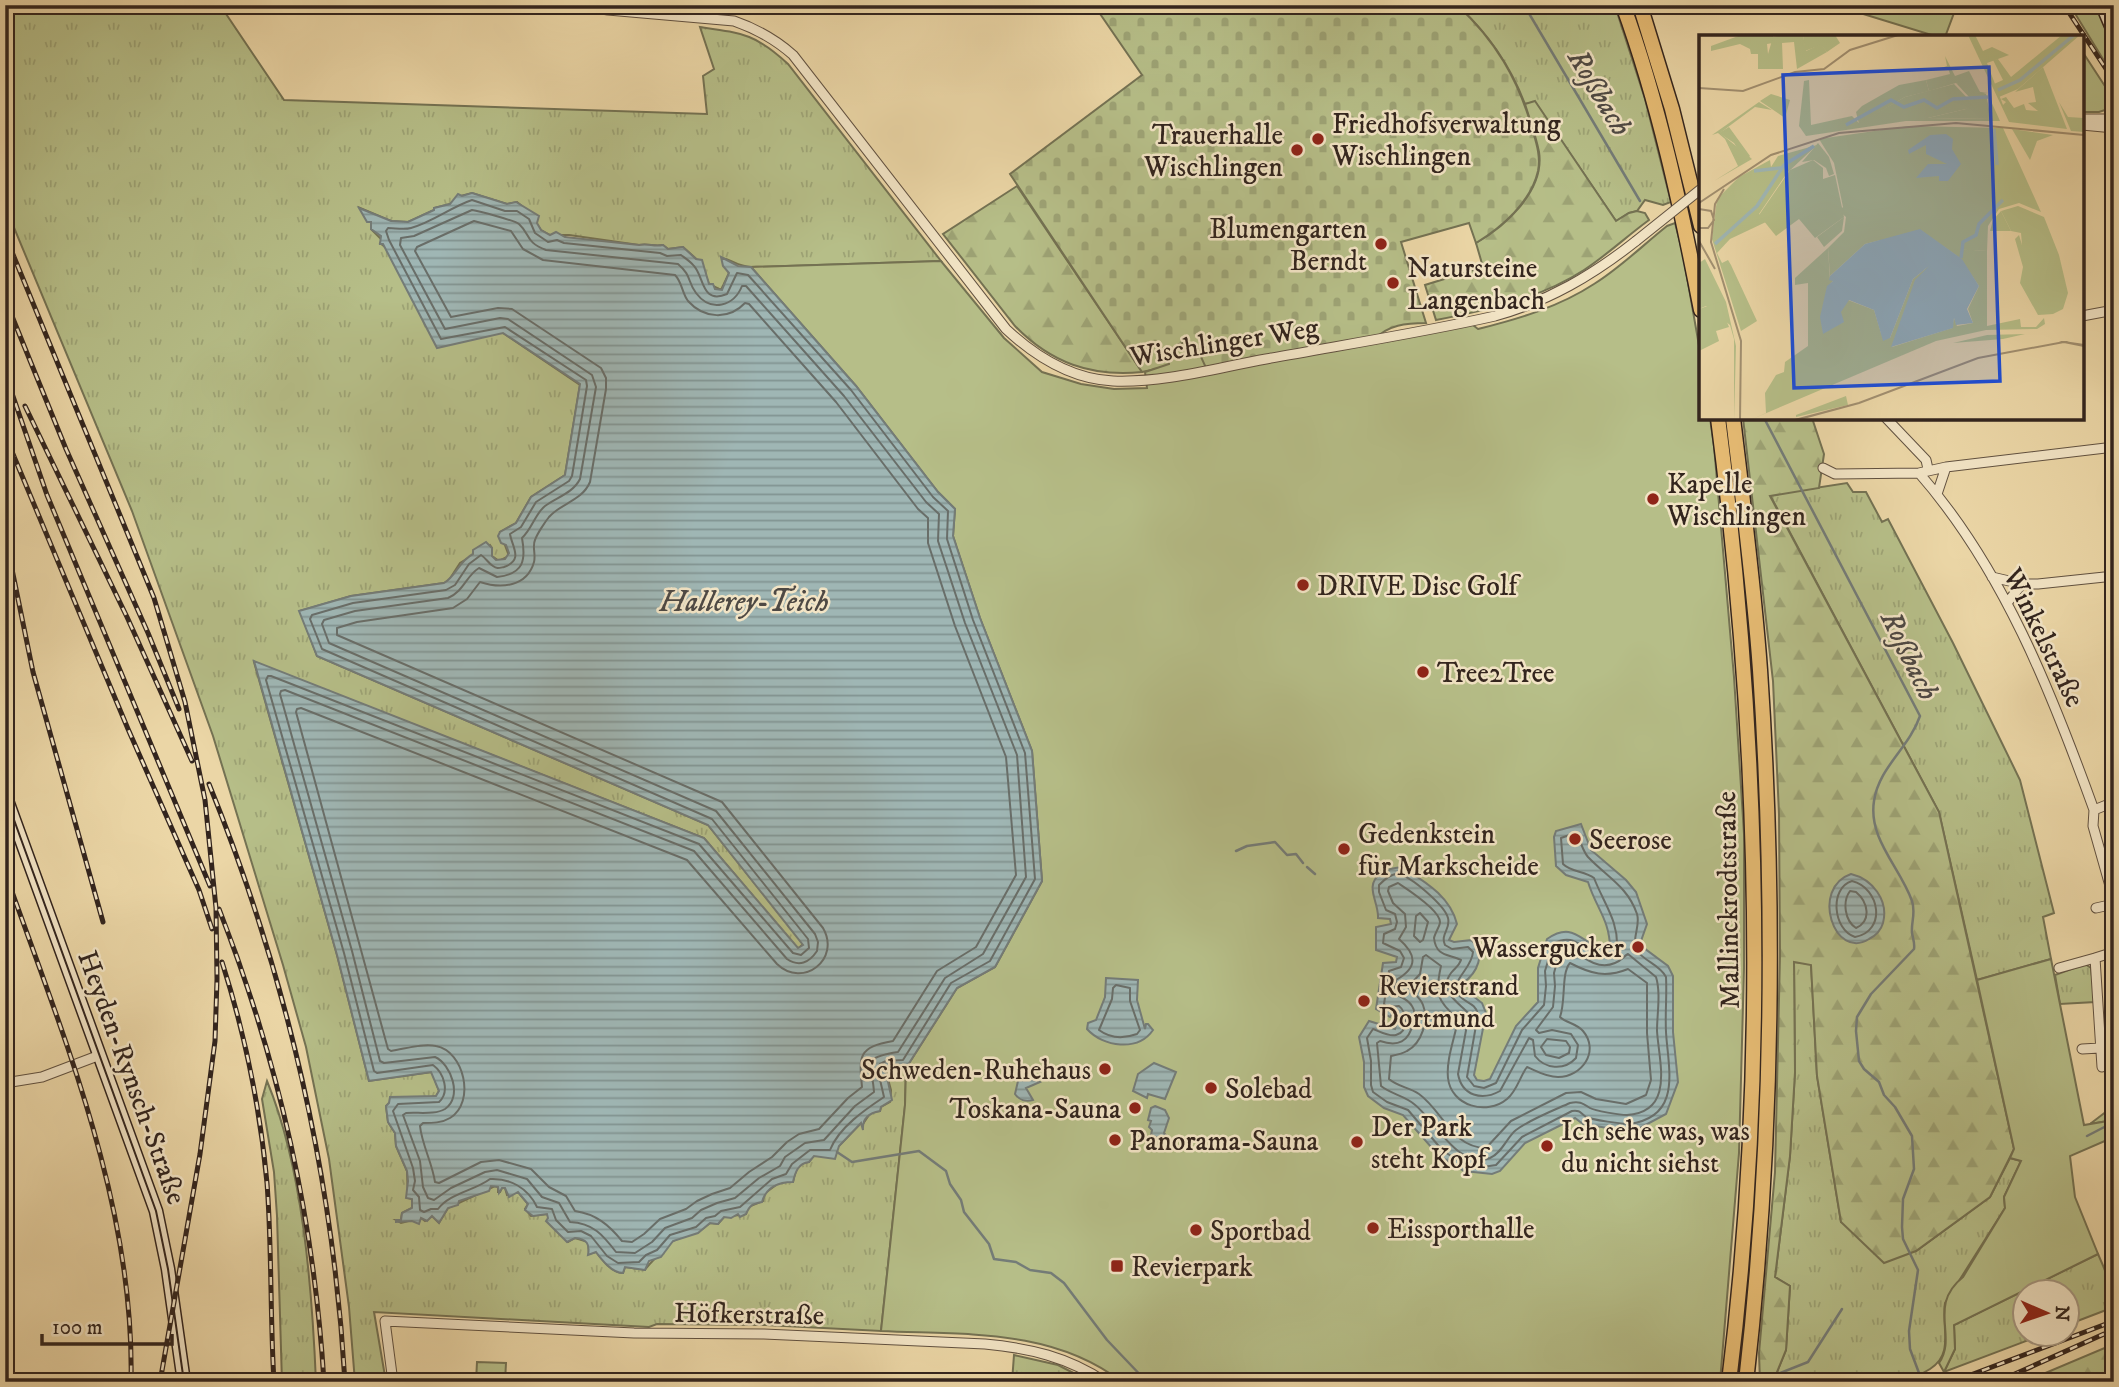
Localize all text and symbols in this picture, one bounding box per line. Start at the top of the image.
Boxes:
inset map [1699,35,2084,420]
water label: Roßbach [1558,42,1639,143]
place label: Friedhofsverwaltung Wischlingen [1331,107,1561,174]
place label: Trauerhalle Wischlingen [1143,118,1283,185]
marker: Friedhofsverwaltung Wischlingen [1310,131,1326,147]
marker: Trauerhalle Wischlingen [1289,142,1305,158]
place label: Blumengarten Berndt [1209,212,1367,279]
marker: Blumengarten Berndt [1373,236,1389,252]
place label: Natursteine Langenbach [1407,251,1546,318]
marker: Natursteine Langenbach [1385,275,1401,291]
street label: Wischlinger Weg [1126,310,1321,375]
place label: Kapelle Wischlingen [1666,467,1806,534]
marker: Kapelle Wischlingen [1645,491,1661,507]
street label: Winkelstraße [1995,562,2092,713]
place label: DRIVE Disc Golf [1317,569,1521,604]
marker: DRIVE Disc Golf [1295,577,1311,593]
water label: Hallerey-Teich [658,584,829,621]
water label: Roßbach [1871,604,1946,707]
place label: Tree2Tree [1437,656,1555,691]
marker: Tree2Tree [1415,664,1431,680]
street label: Mallinckrodtstraße [1709,791,1748,1009]
place label: Gedenkstein für Markscheide [1358,817,1539,884]
place label: Seerose [1589,823,1672,858]
marker: Seerose [1567,831,1583,847]
marker: Gedenkstein für Markscheide [1336,841,1352,857]
place label: Wassergucker [1472,931,1625,966]
marker: Wassergucker [1630,939,1646,955]
street label: Heyden-Rynsch-Straße [69,946,194,1209]
place label: Revierstrand Dortmund [1378,969,1519,1036]
marker: Revierstrand Dortmund [1356,993,1372,1009]
place label: Schweden-Ruhehaus [861,1053,1091,1088]
marker: Schweden-Ruhehaus [1097,1061,1113,1077]
place label: Solebad [1225,1072,1312,1107]
marker: Solebad [1203,1080,1219,1096]
place label: Toskana-Sauna [950,1092,1121,1127]
marker: Toskana-Sauna [1127,1100,1143,1116]
place label: Der Park steht Kopf [1371,1110,1490,1177]
place label: Ich sehe was, was du nicht siehst [1561,1114,1750,1181]
place label: Panorama-Sauna [1129,1124,1319,1159]
marker: Panorama-Sauna [1107,1132,1123,1148]
marker: Der Park steht Kopf [1349,1134,1365,1150]
marker: Ich sehe was, was du nicht siehst [1539,1138,1555,1154]
place label: Eissporthalle [1387,1212,1535,1247]
place label: Sportbad [1210,1214,1311,1249]
marker: Eissporthalle [1365,1220,1381,1236]
marker: Sportbad [1188,1222,1204,1238]
place label: Revierpark [1131,1250,1253,1285]
marker: Revierpark [1109,1258,1125,1274]
north arrow [2010,1278,2080,1348]
street label: Höfkerstraße [674,1296,824,1333]
scale bar [42,1303,172,1347]
text: N [2050,1305,2073,1322]
text: 100 m [52,1315,103,1341]

